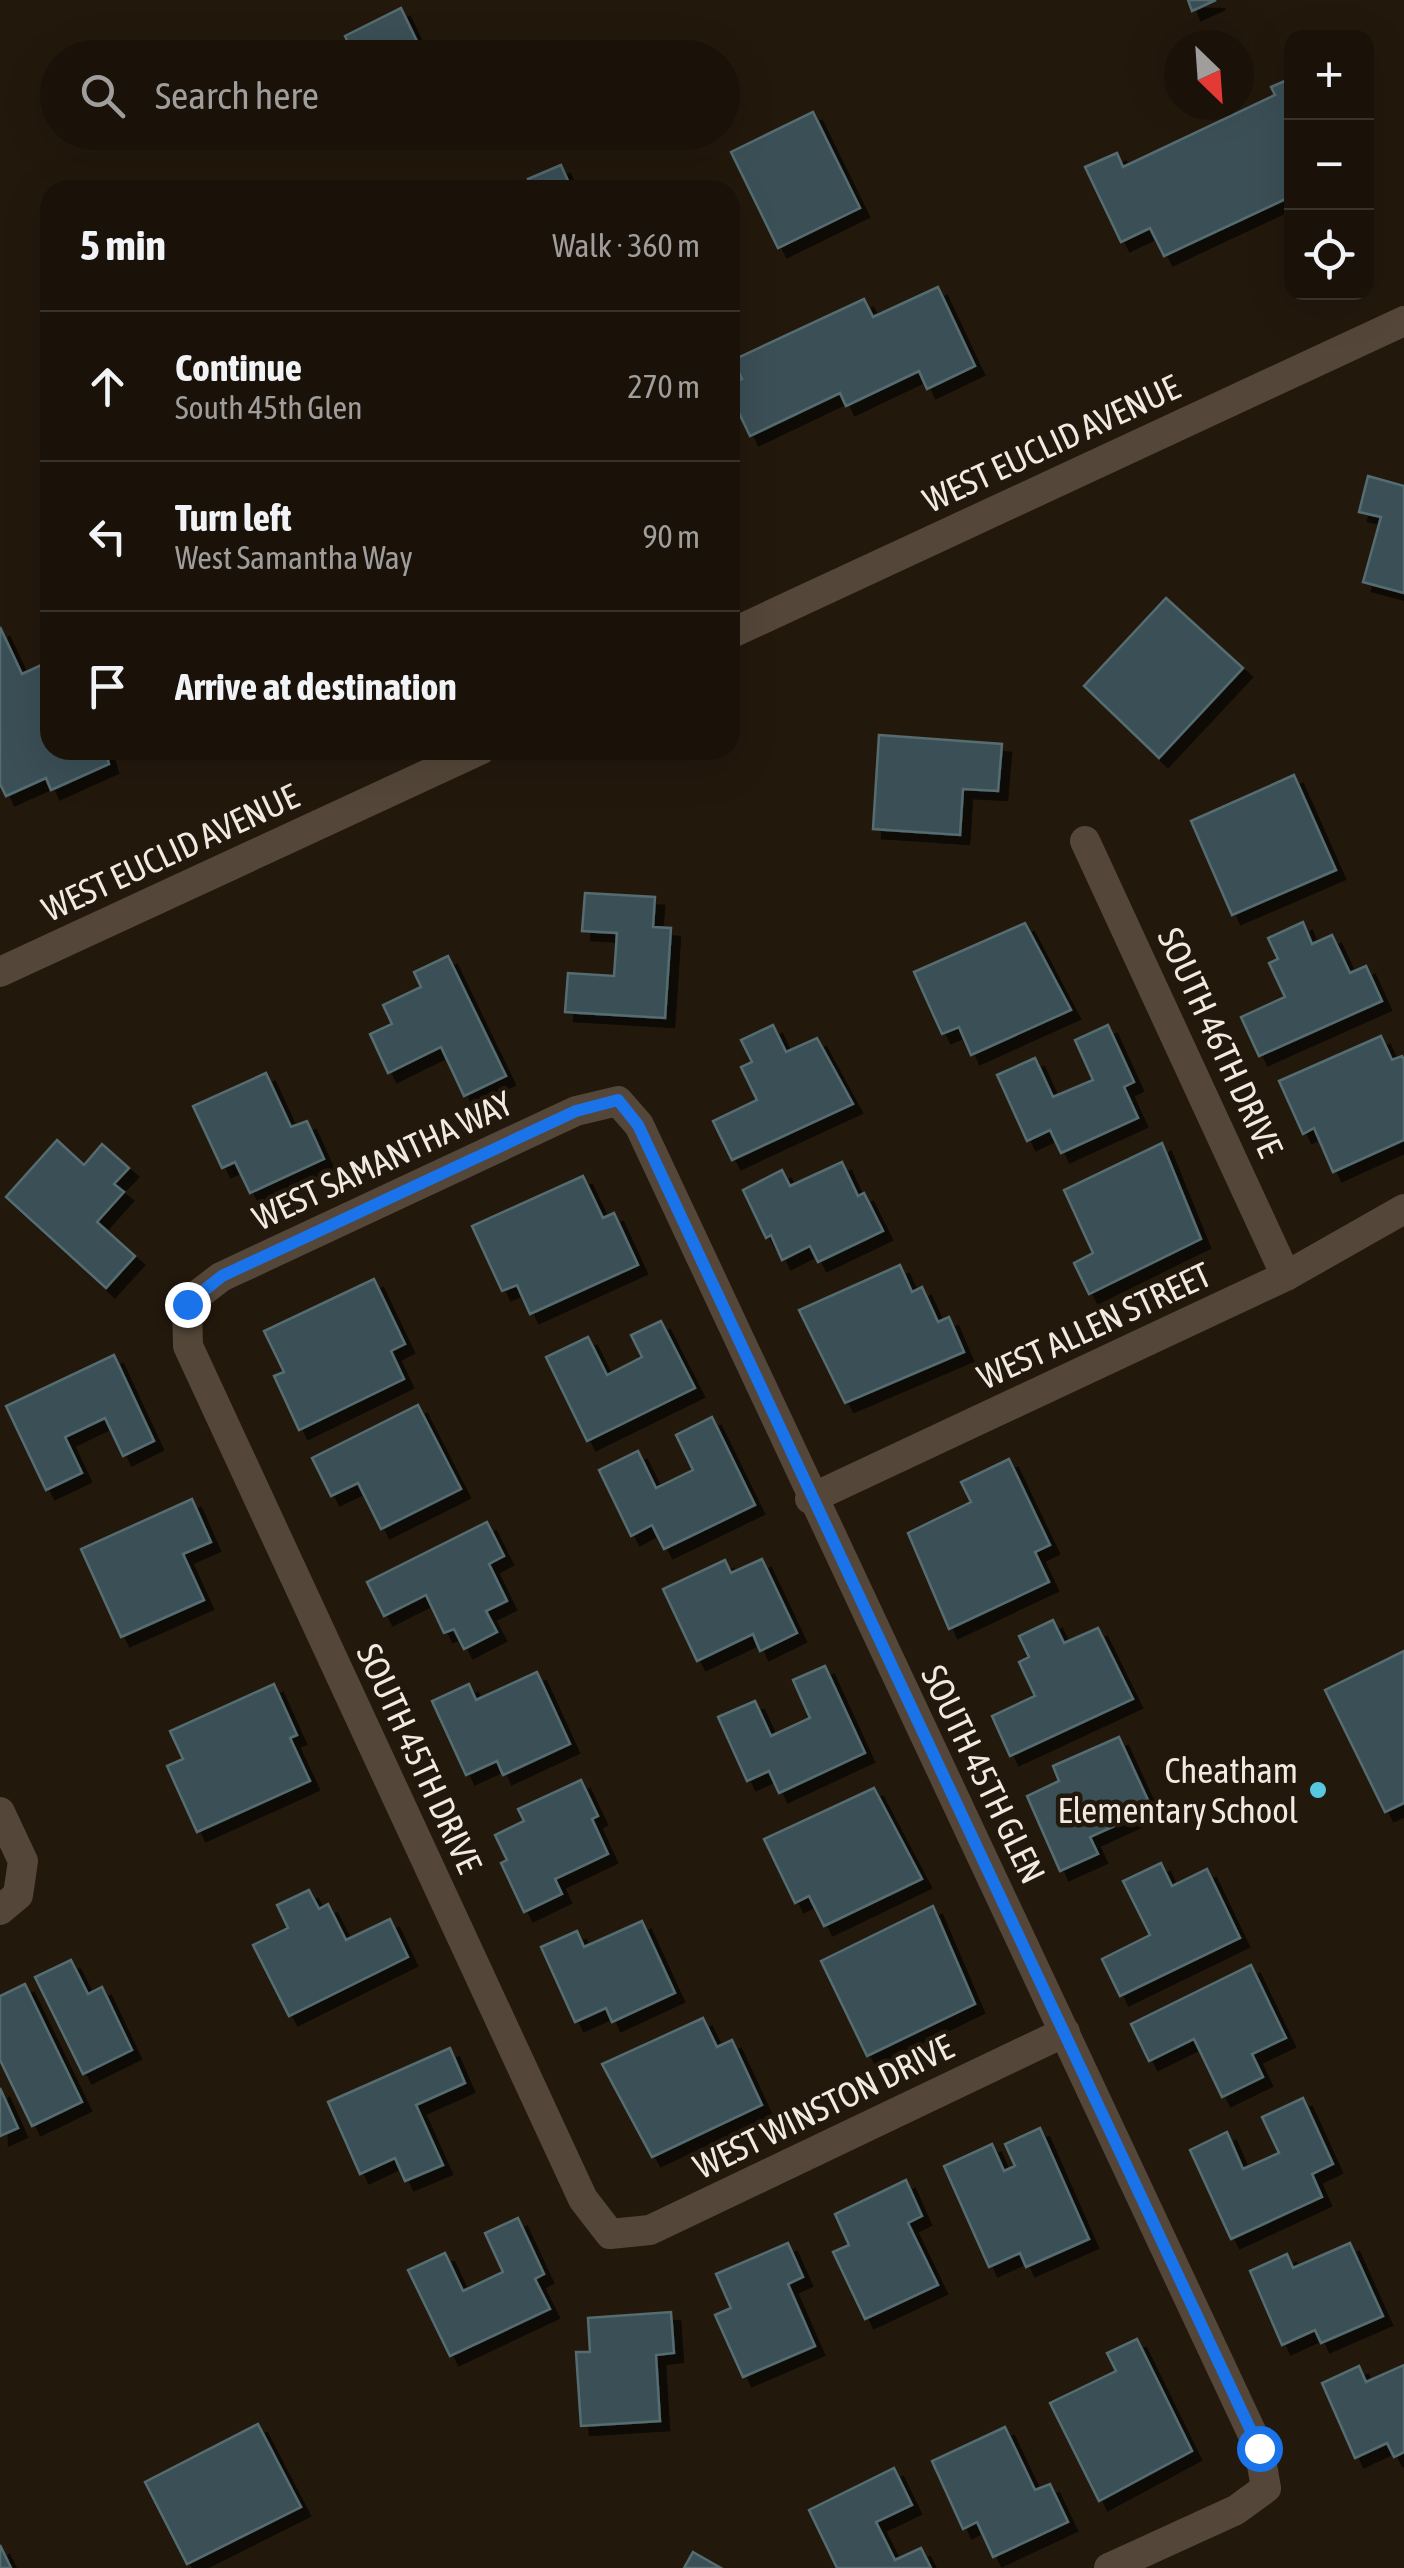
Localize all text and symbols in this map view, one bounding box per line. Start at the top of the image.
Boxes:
north arrow [1164,30,1254,120]
map controls [1284,30,1374,300]
button: + [1284,30,1374,120]
search box [40,40,740,150]
icon: search [75,68,130,123]
text: Search here [155,74,319,117]
button: − [1284,120,1374,210]
button: locate [1284,210,1374,300]
text: 5 min [80,221,166,269]
text: Walk · 360 m [552,227,700,264]
text: Continue [175,346,302,389]
icon: ahead [80,359,135,414]
street label: WEST EUCLID AVENUE [917,366,1186,520]
text: 270 m [627,368,700,405]
text: South 45th Glen [175,389,362,426]
text: Turn left [175,496,291,539]
icon: left [80,509,135,564]
text: 90 m [642,518,700,555]
text: West Samantha Way [175,539,413,576]
icon: arrive [80,659,135,714]
text: Arrive at destination [175,665,457,708]
street label: WEST EUCLID AVENUE [36,775,305,929]
street label: SOUTH 46TH DRIVE [1151,921,1292,1163]
street label: WEST SAMANTHA WAY [246,1082,518,1238]
street label: WEST ALLEN STREET [971,1254,1217,1396]
route end [165,1282,211,1328]
street label: SOUTH 45TH DRIVE [350,1637,491,1879]
street label: SOUTH 45TH GLEN [914,1659,1054,1889]
place label: Cheatham Elementary School [1058,1750,1298,1830]
marker: Cheatham Elementary School [1307,1779,1329,1801]
street label: WEST WINSTON DRIVE [687,2026,959,2186]
route start [1237,2426,1283,2472]

